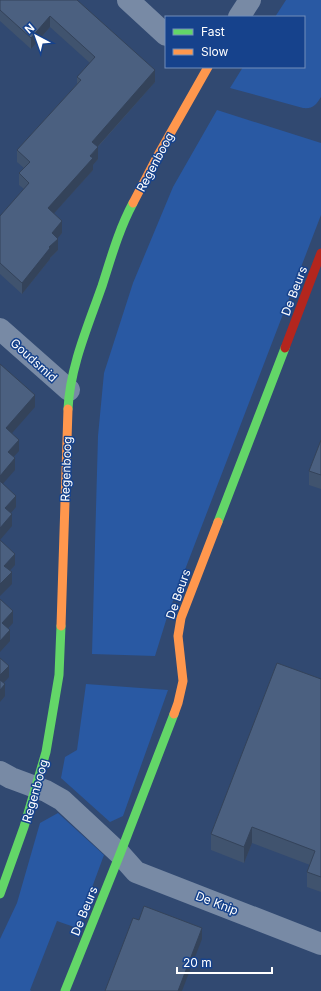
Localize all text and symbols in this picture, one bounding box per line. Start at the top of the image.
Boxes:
north arrow [16,16,56,56]
legend [165,16,305,68]
text: N [22,20,37,36]
text: Fast [201,24,225,39]
text: Slow [201,44,229,59]
street label: Regenboog [133,130,177,194]
street label: De Beurs [278,264,310,318]
street label: Goudsmid [8,335,60,385]
street label: Regenboog [57,436,75,502]
street label: De Beurs [162,567,194,621]
street label: Regenboog [19,758,51,824]
street label: De Beurs [67,884,101,938]
street label: De Knip [194,888,240,918]
scale bar [177,949,272,975]
text: 20 m [183,955,212,970]

